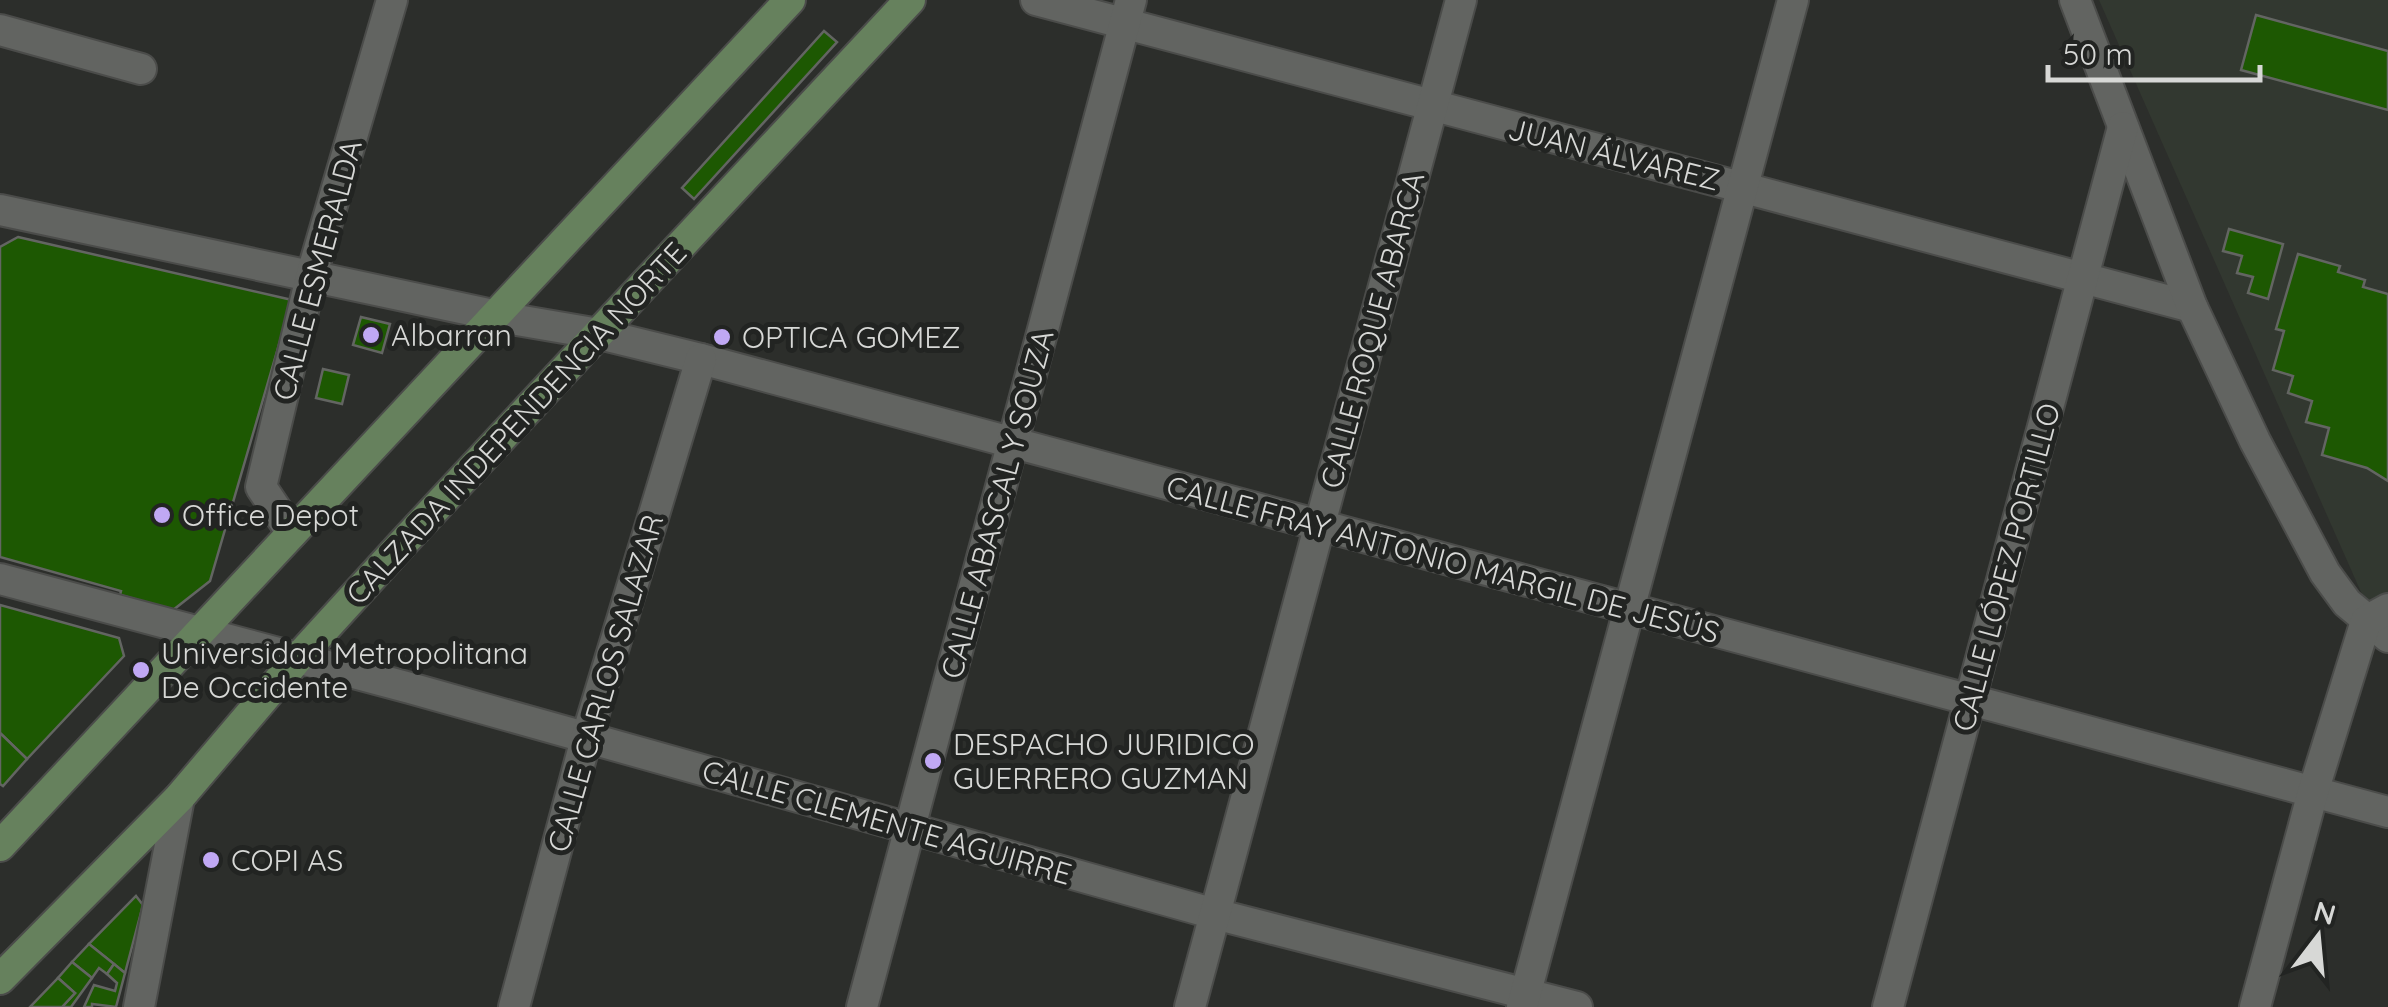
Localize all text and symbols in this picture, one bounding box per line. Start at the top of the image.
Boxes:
scale bar [2048,20,2260,82]
text: 50 m [2063,35,2133,73]
street label: JUAN ÁLVAREZ [1504,109,1724,199]
street label: CALLE ESMERALDA [264,136,370,404]
street label: CALLE ROQUE ABARCA [1311,168,1433,492]
street label: CALZADA INDEPENDENCIA NORTE [338,234,694,612]
place label: Albarran [391,316,512,354]
place label: OPTICA GOMEZ [742,318,961,356]
marker: Albarran [360,324,382,346]
street label: CALLE ABASCAL Y SOUZA [932,325,1062,683]
marker: OPTICA GOMEZ [711,326,733,348]
street label: CALLE LÓPEZ PORTILLO [1944,399,2068,735]
street label: CALLE FRAY ANTONIO MARGIL DE JESÚS [1162,467,1724,651]
place label: Office Depot [182,496,359,534]
marker: Office Depot [151,504,173,526]
street label: CALLE CARLOS SALAZAR [539,510,671,856]
place label: Universidad Metropolitana De Occidente [161,634,528,706]
marker: Universidad Metropolitana De Occidente [130,659,152,681]
place label: DESPACHO JURIDICO GUERRERO GUZMAN [953,725,1255,797]
marker: DESPACHO JURIDICO GUERRERO GUZMAN [922,750,944,772]
street label: CALLE CLEMENTE AGUIRRE [698,751,1076,893]
place label: COPI AS [231,841,343,879]
marker: COPI AS [200,849,222,871]
north arrow [2268,887,2368,987]
text: N [2310,893,2340,932]

